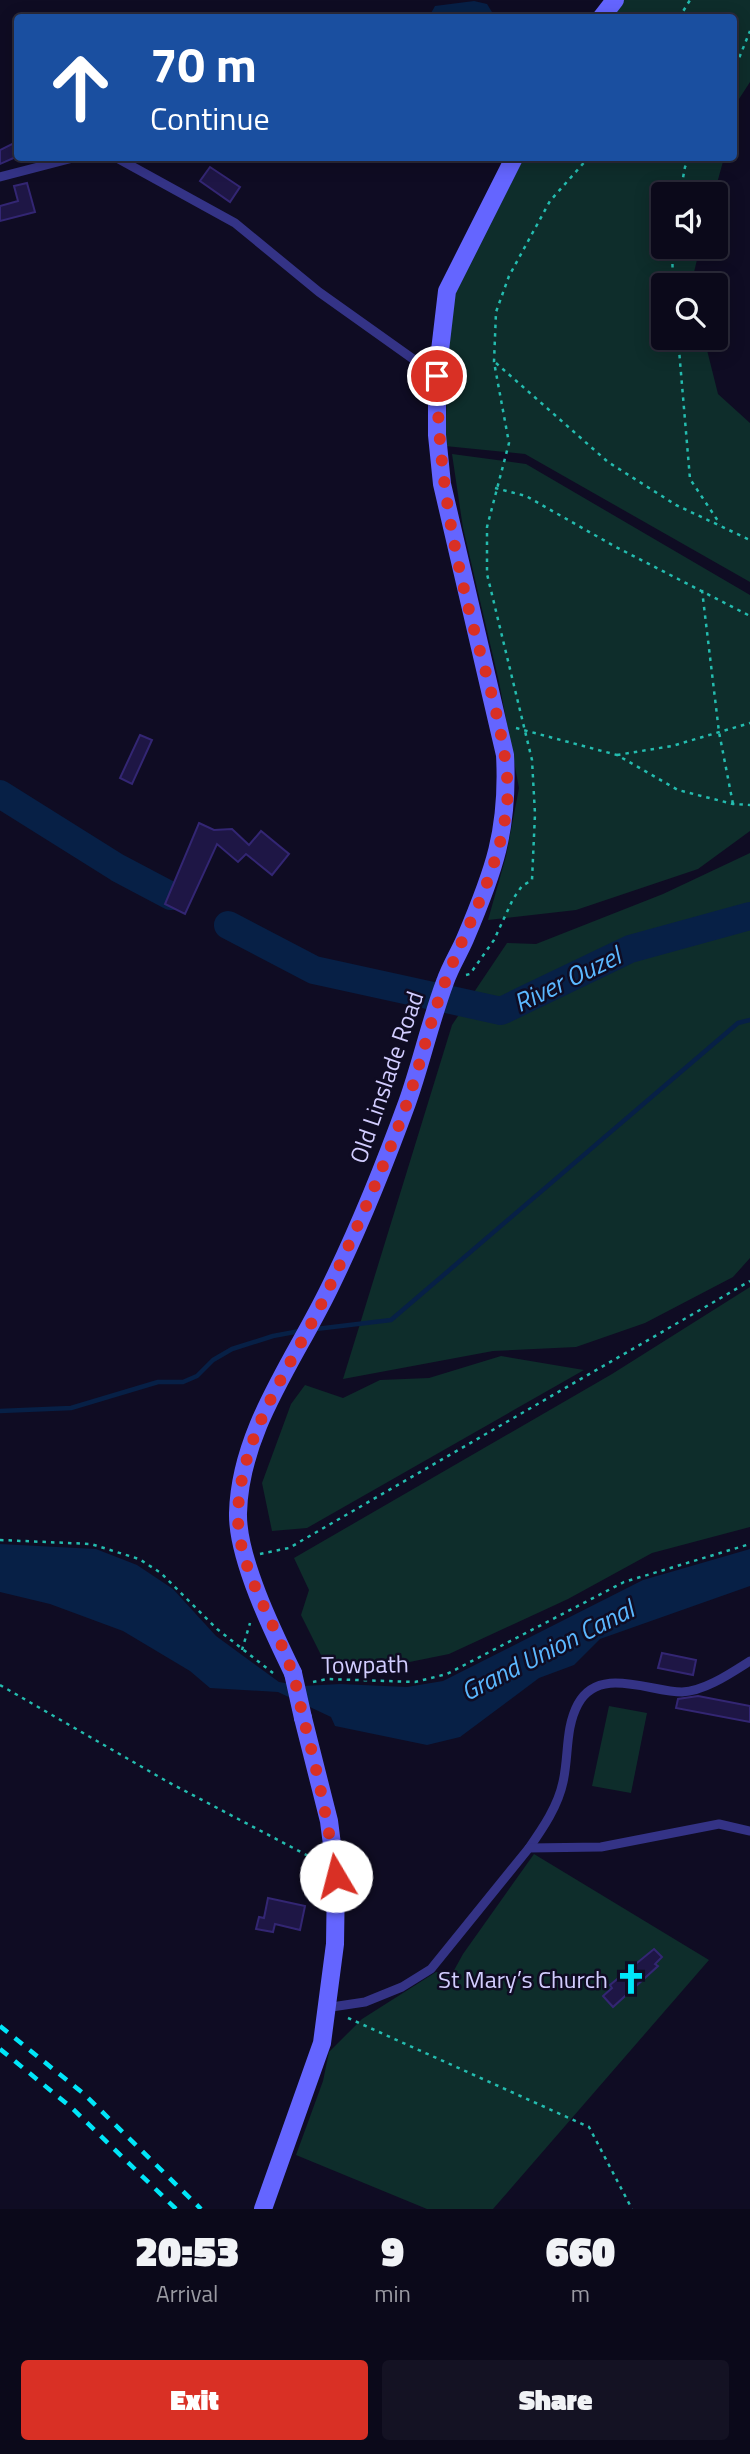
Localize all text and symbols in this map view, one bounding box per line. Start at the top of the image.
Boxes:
text: 70 m [150,26,257,101]
icon: ahead [35,42,126,133]
text: Continue [150,94,270,142]
map controls [651,182,728,350]
button: sound [651,182,728,259]
button: search [651,273,728,350]
pin [407,346,467,406]
icon: arrive [418,357,456,395]
water label: River Ouzel [507,935,630,1022]
street label: Old Linslade Road [340,986,432,1168]
water label: Grand Union Canal [454,1588,644,1710]
street label: Towpath [321,1645,409,1683]
position arrow [299,1839,373,1913]
place label: St Mary’s Church [438,1961,608,1997]
church icon: St Mary’s Church [614,1962,648,1996]
text: 20:53 [135,2218,239,2282]
text: 9 [381,2218,404,2282]
text: 660 [546,2218,615,2282]
text: Arrival [156,2276,218,2311]
text: min [374,2276,411,2311]
text: m [571,2276,590,2311]
button: Exit [21,2360,368,2440]
button: Share [382,2360,729,2440]

